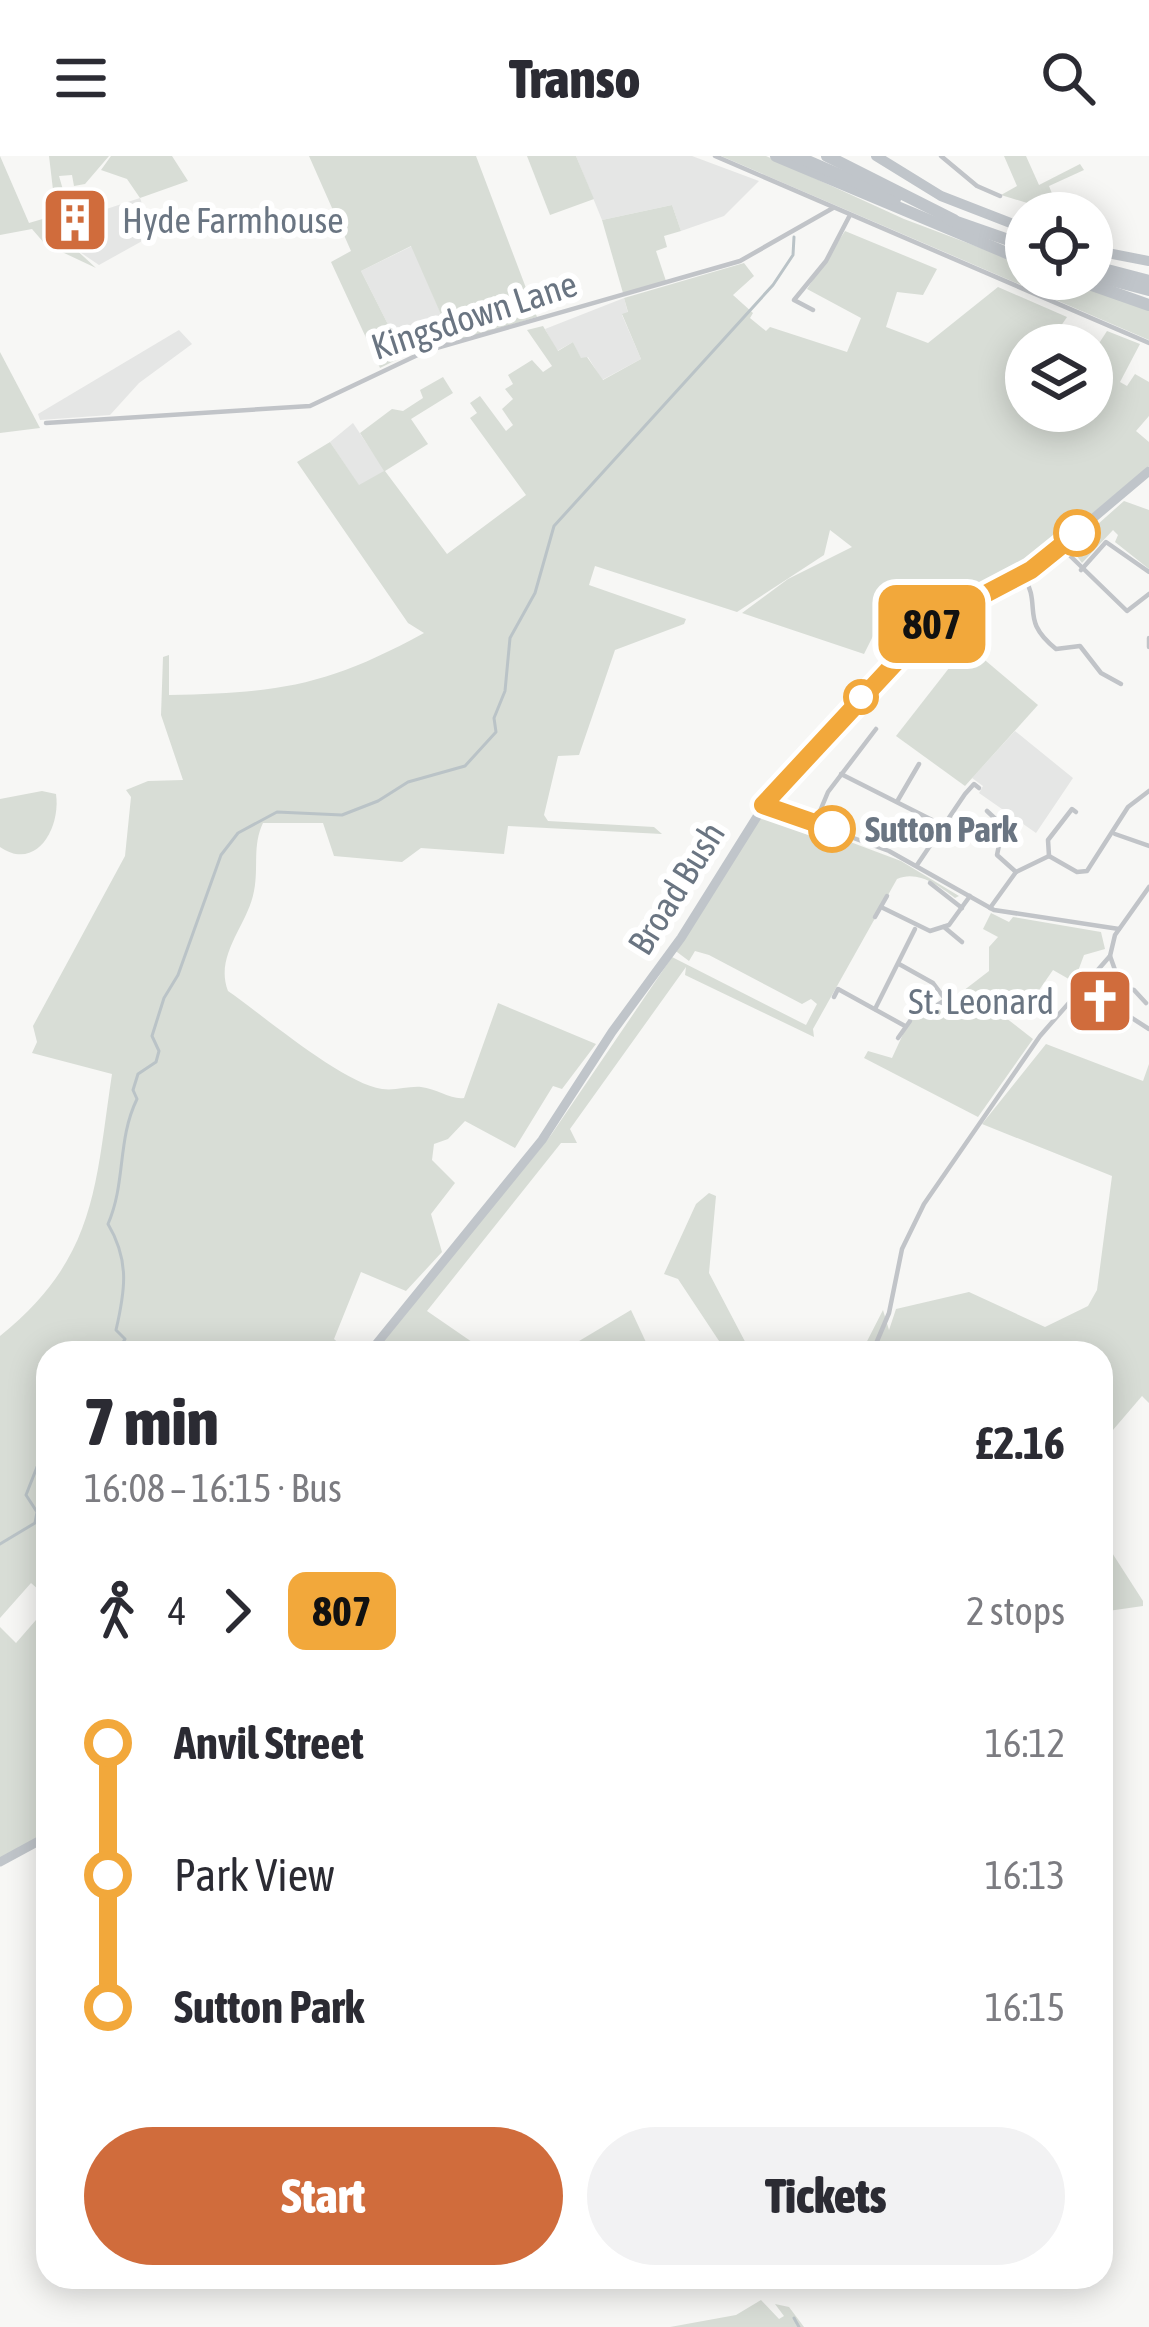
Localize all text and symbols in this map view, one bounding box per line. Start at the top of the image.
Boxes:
icon: menu [48,45,114,111]
icon: search [1035,45,1101,111]
text: Transo [509,48,640,109]
building icon: Hyde Farmhouse [40,185,110,255]
map controls [1005,192,1113,432]
button: locate [1005,192,1113,300]
place label: Hyde Farmhouse [122,199,344,241]
street label: Kingsdown Lane [366,262,582,368]
button: layers [1005,324,1113,432]
unlabelled marker [1055,511,1099,555]
line badge: 807 [863,585,1001,663]
text: 807 [902,600,962,648]
unlabelled marker [845,681,877,713]
marker: Sutton Park [810,807,854,851]
place label: Sutton Park [865,808,1018,850]
street label: Broad Bush [619,814,733,962]
church icon: St. Leonard [1065,966,1135,1036]
place label: St. Leonard [908,980,1054,1022]
text: 7 min [84,1383,219,1459]
text: £2.16 [975,1417,1065,1469]
text: 16:08 – 16:15 · Bus [84,1466,342,1510]
icon: walk [84,1578,150,1644]
icon: forward [204,1578,270,1644]
text: 807 [312,1587,372,1635]
text: 4 [168,1589,186,1633]
text: 2 stops [966,1589,1065,1633]
text: Anvil Street [174,1717,364,1769]
text: 16:12 [985,1721,1065,1765]
text: Park View [174,1849,335,1901]
text: 16:13 [985,1853,1065,1897]
text: Sutton Park [174,1981,364,2033]
text: 16:15 [985,1985,1065,2029]
button: Start [84,2127,563,2265]
button: Tickets [587,2127,1065,2265]

